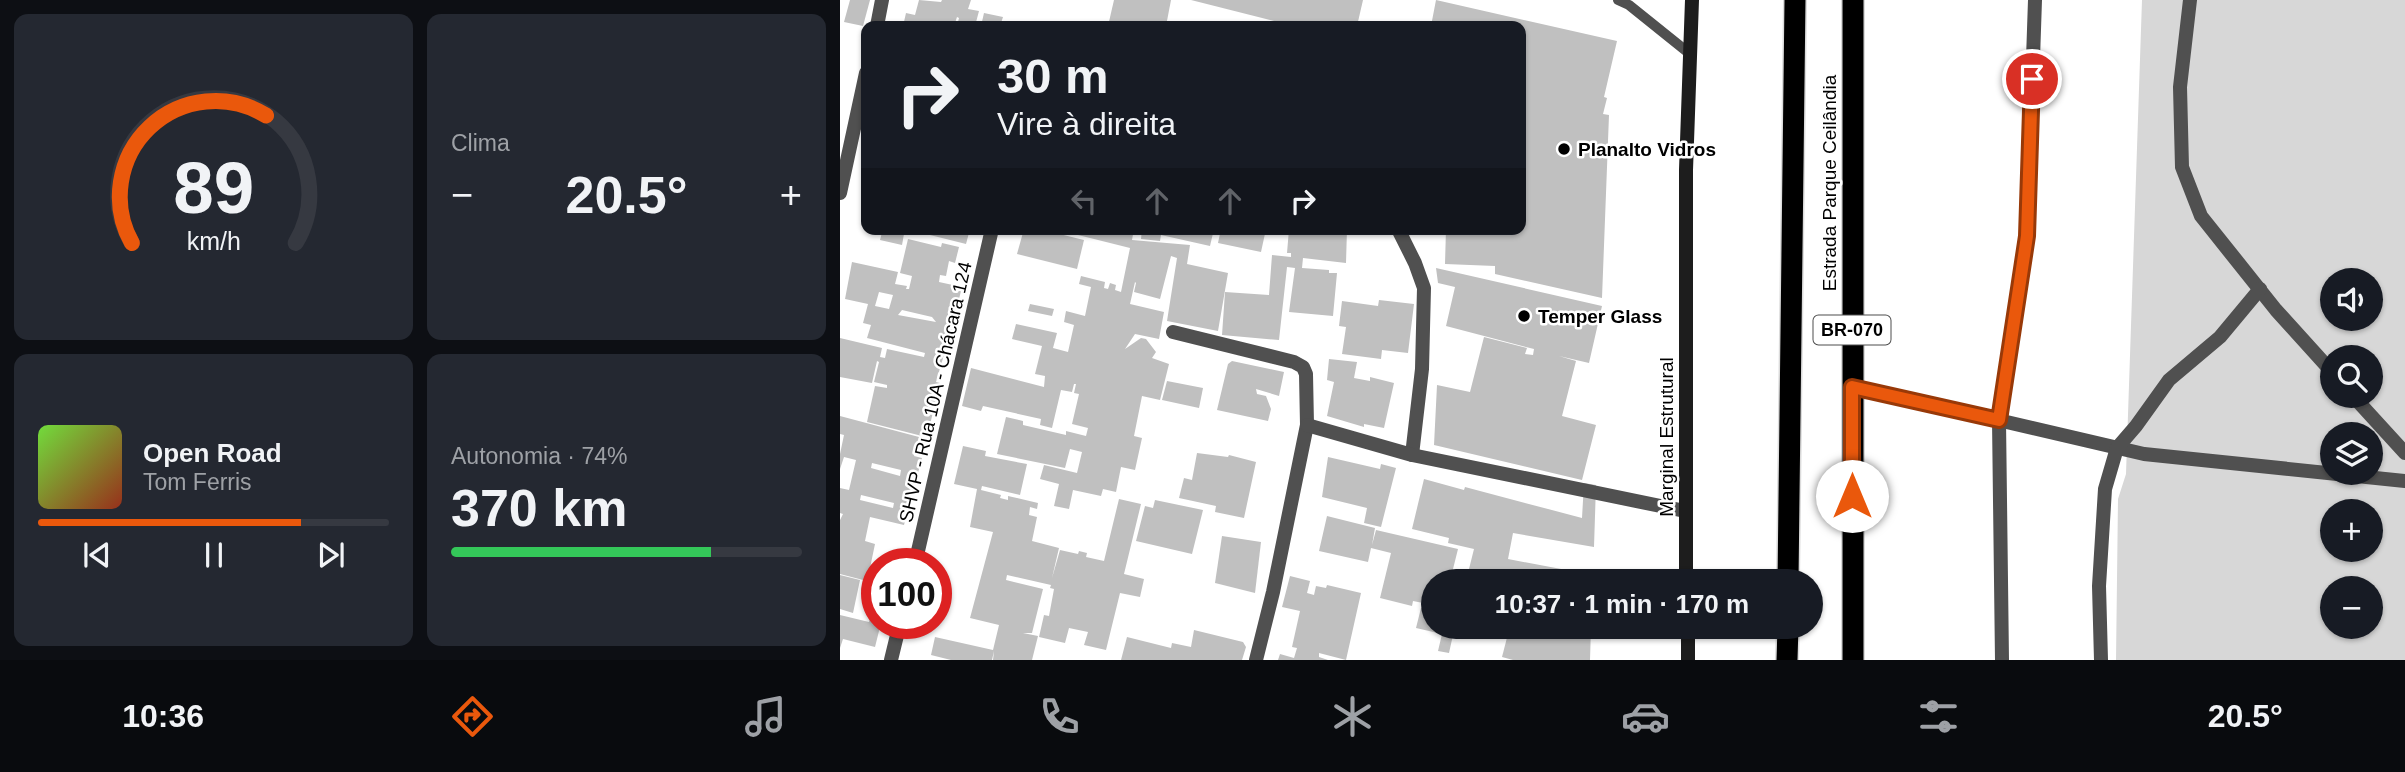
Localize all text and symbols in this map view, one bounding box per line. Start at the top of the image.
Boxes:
icon: right [882,49,973,140]
text: 30 m [997,49,1109,103]
pin [2002,49,2062,109]
icon: arrive [2013,60,2051,98]
street label: Estrada Parque Ceilândia [1819,74,1840,291]
text: Vire à direita [997,106,1176,142]
text: Clima [451,130,510,156]
place label: Planalto Vidros [1578,139,1716,160]
marker: Planalto Vidros [1556,141,1572,157]
text: 89 [173,147,254,228]
text: 20.5° [565,166,688,224]
text: − [451,174,473,216]
text: + [780,174,802,216]
icon: left [1065,182,1103,220]
icon: ahead [1138,182,1176,220]
icon: ahead [1211,182,1249,220]
icon: right [1284,182,1322,220]
text: km/h [186,227,241,255]
street label: SHVP - Rua 10A - Chácara 124 [895,259,976,524]
map controls [2320,268,2383,639]
button: sound [2320,268,2383,331]
place label: Temper Glass [1538,306,1662,327]
marker: Temper Glass [1516,308,1532,324]
road number: BR-070 [1814,316,1890,344]
button: search [2320,345,2383,408]
street label: Marginal Estrutural [1656,357,1677,517]
button: layers [2320,422,2383,485]
text: Open Road [143,438,282,468]
text: Autonomia · 74% [451,443,627,469]
position arrow [1815,459,1889,533]
text: Tom Ferris [143,469,252,495]
text: 370 km [451,479,627,537]
button: + [2320,499,2383,562]
icon: previous [78,536,116,574]
icon: pause [195,536,233,574]
icon: next [312,536,350,574]
speed limit sign: 100 [861,548,952,639]
button: − [2320,576,2383,639]
text: 10:37 · 1 min · 170 m [1495,589,1749,619]
icon: directions [448,692,497,741]
icon: music [741,692,790,741]
icon: phone [1035,692,1084,741]
icon: climate [1328,692,1377,741]
icon: car [1621,692,1670,741]
icon: filters [1914,692,1963,741]
text: 10:36 [122,698,204,734]
text: 20.5° [2208,698,2283,734]

